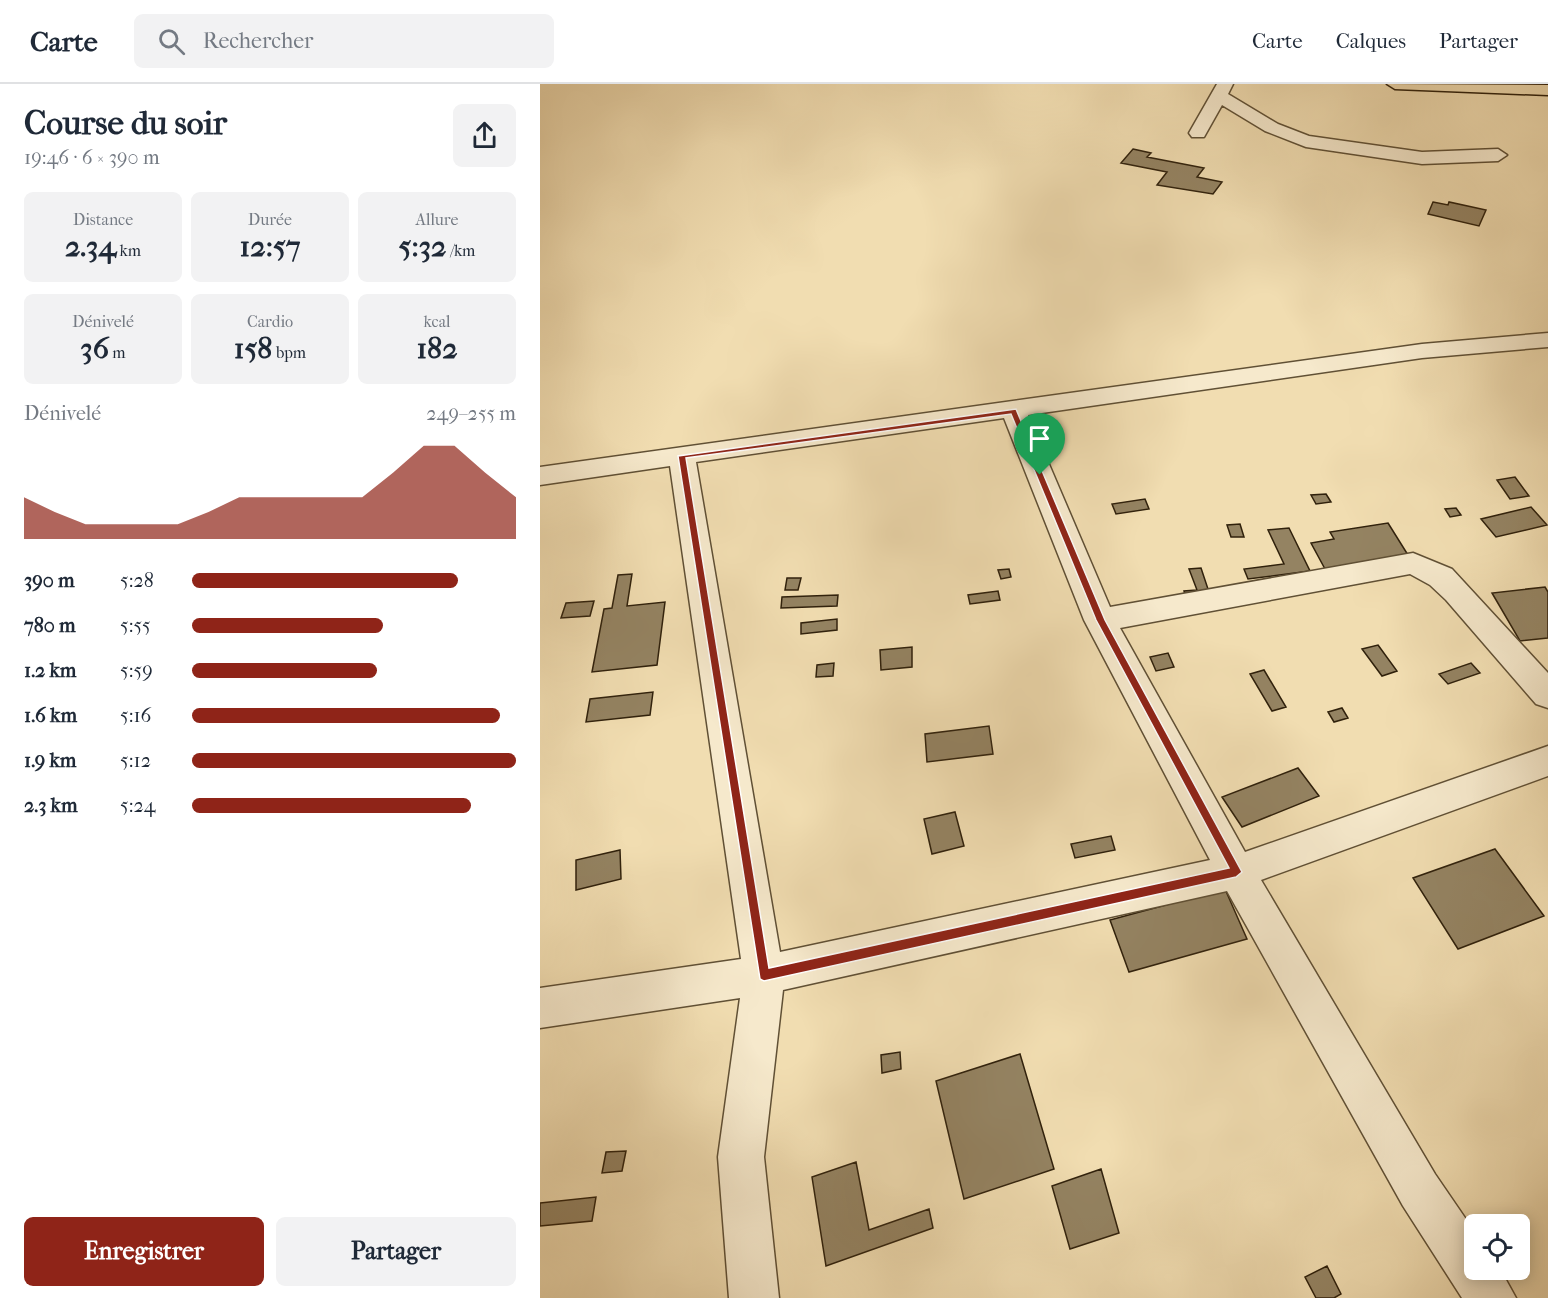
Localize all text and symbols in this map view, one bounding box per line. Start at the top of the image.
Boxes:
search box [134,14,554,68]
text: Carte [30,25,98,58]
icon: search [155,25,188,58]
text: Rechercher [203,28,313,54]
text: Carte [1252,29,1303,53]
text: Calques [1336,29,1406,53]
text: Partager [1439,29,1518,53]
text: Course du soir [24,104,227,143]
button: share [453,104,516,167]
text: 19:46 · 6 × 390 m [24,146,160,169]
text: Distance [73,210,133,229]
text: Durée [248,210,292,229]
text: Allure [416,210,458,229]
text: 2.34 [65,229,116,264]
text: 12:57 [240,229,300,264]
text: 5:32 [399,229,447,264]
text: km [116,241,141,260]
text: /km [447,241,475,260]
text: Dénivelé [72,312,134,331]
text: Cardio [247,312,293,331]
text: kcal [424,312,450,331]
text: 36 [80,331,109,366]
text: 158 [234,331,272,366]
text: 182 [416,331,458,366]
text: m [109,343,126,362]
text: bpm [272,343,306,362]
text: Dénivelé [24,402,101,425]
text: 249–255 m [426,402,516,425]
pin [1014,413,1065,475]
icon: arrive [1023,422,1056,455]
text: 390 m [24,569,75,592]
text: 5:28 [120,569,154,592]
text: 780 m [24,614,76,637]
text: 5:55 [120,614,151,637]
text: 1.2 km [24,659,77,682]
text: 5:59 [120,659,153,682]
text: 1.6 km [24,704,77,727]
text: 5:16 [120,704,151,727]
text: 1.9 km [24,749,76,772]
text: 5:12 [120,749,151,772]
text: 2.3 km [24,794,78,817]
text: 5:24 [120,794,156,817]
map controls [1464,1214,1530,1280]
button: locate [1464,1214,1530,1280]
button: Enregistrer [24,1217,264,1286]
button: Partager [276,1217,516,1286]

